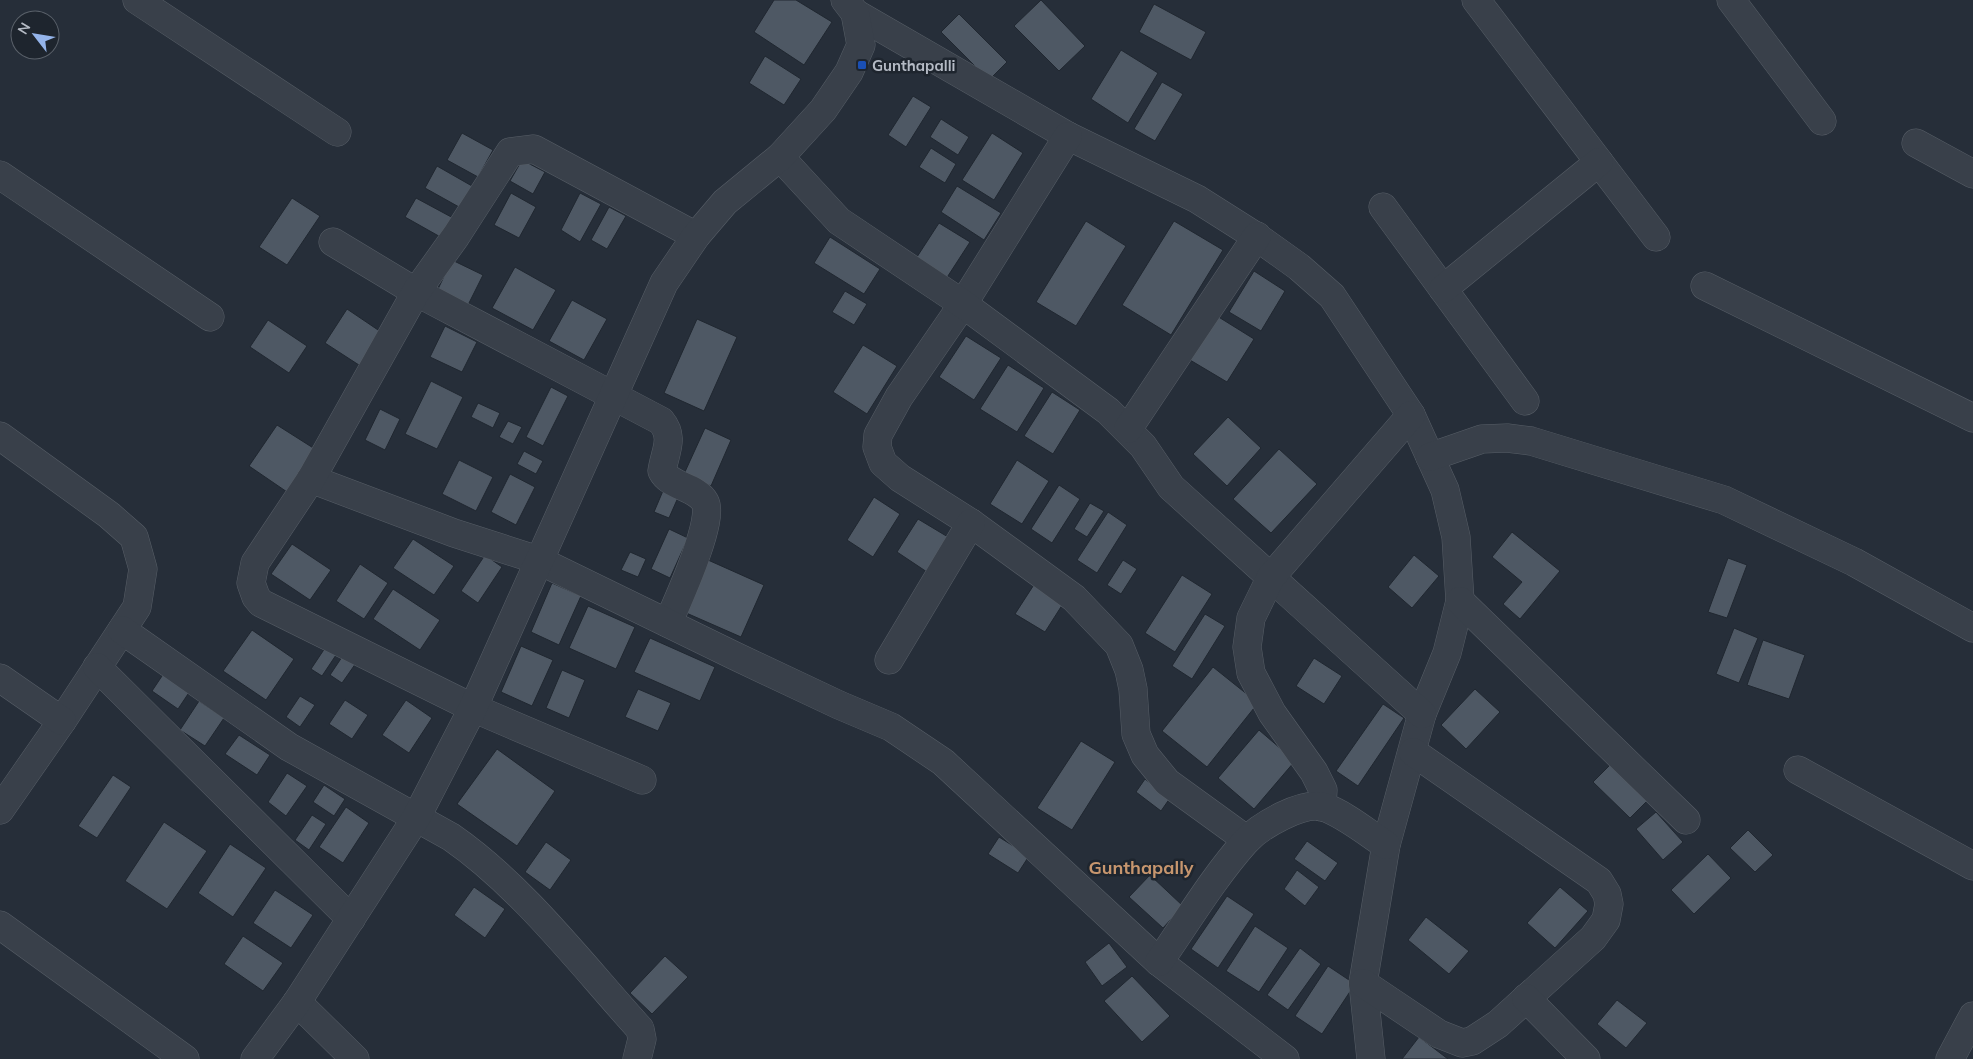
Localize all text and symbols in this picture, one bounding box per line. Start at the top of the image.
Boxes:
north arrow [10,10,60,60]
text: N [13,19,34,37]
place label: Gunthapalli [872,56,955,75]
marker: Gunthapalli [856,59,868,71]
district label: Gunthapally [1088,856,1194,879]

